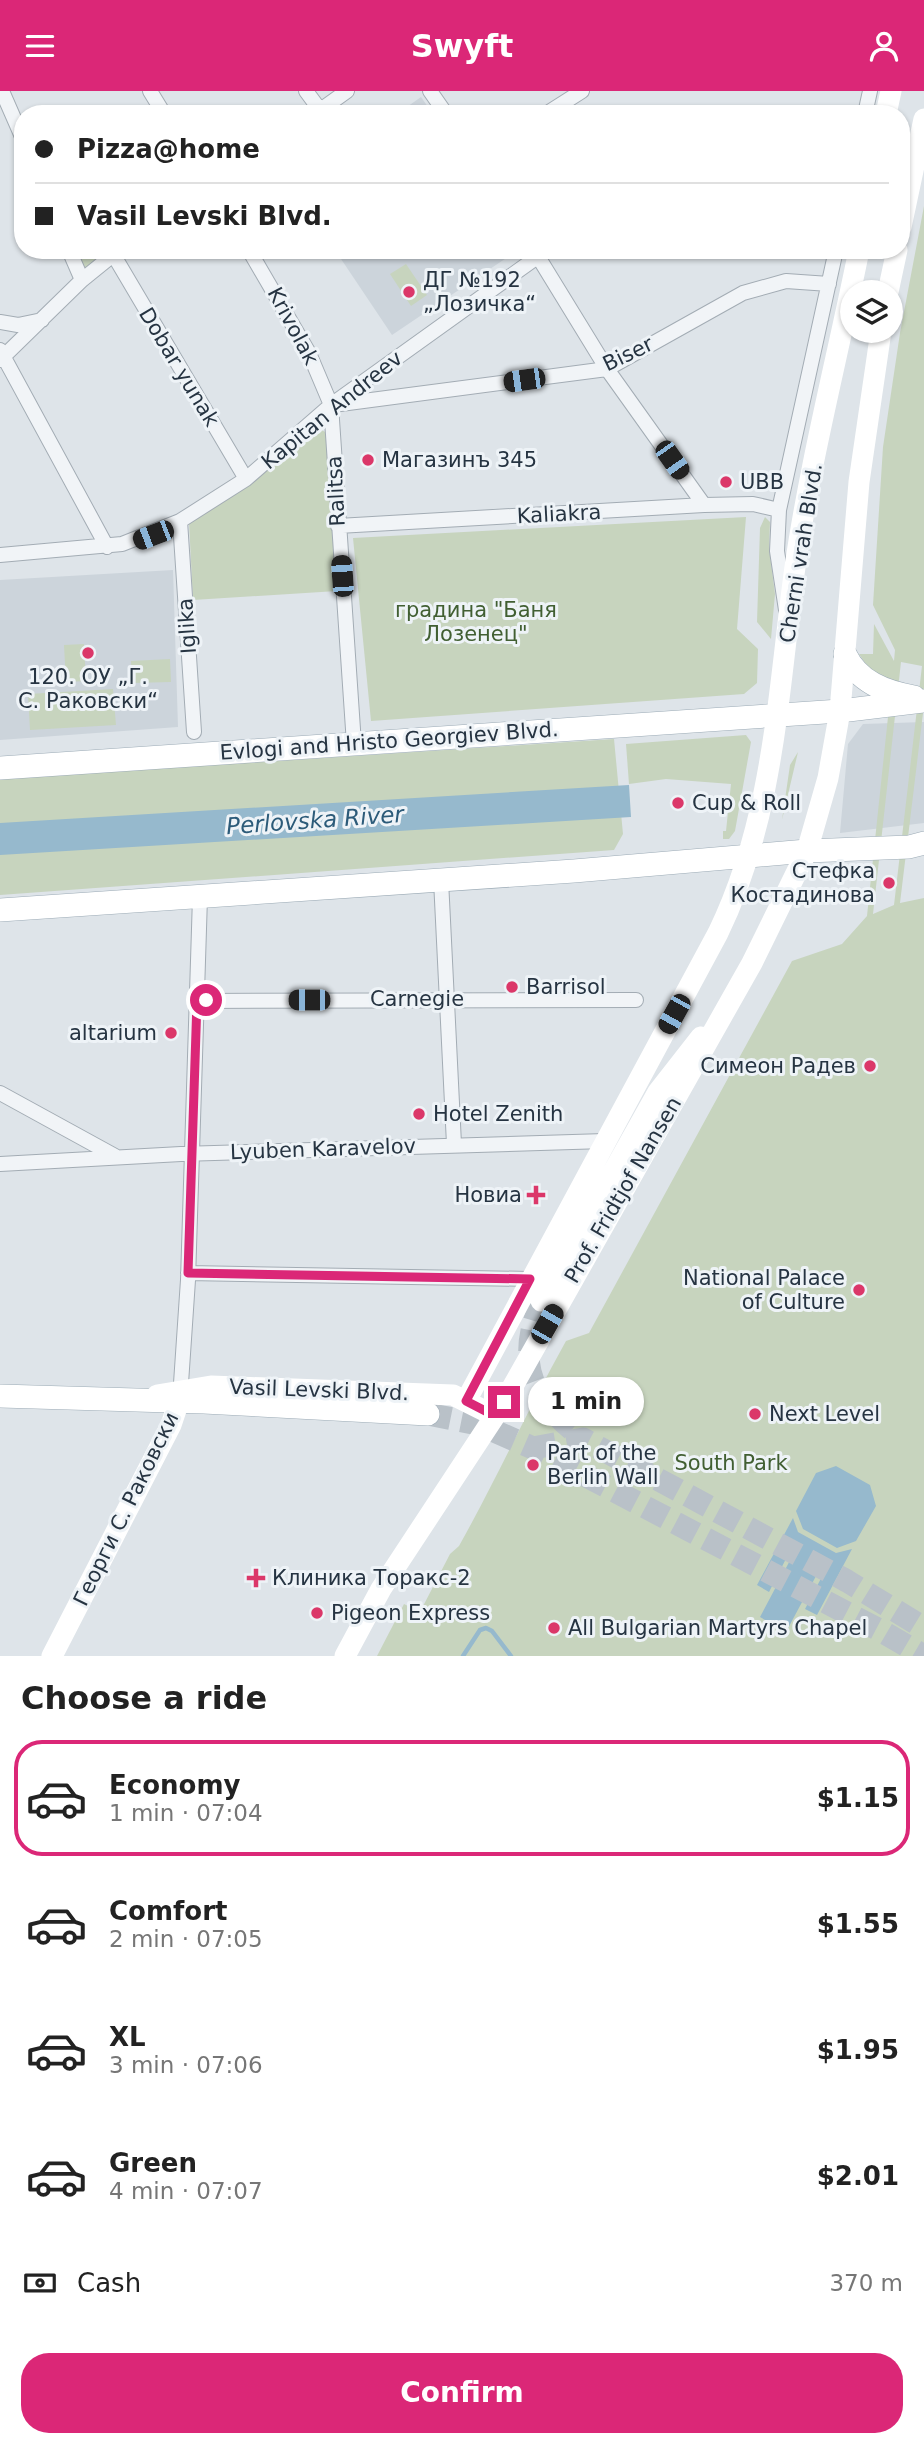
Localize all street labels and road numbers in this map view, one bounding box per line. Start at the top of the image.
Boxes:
street label: Krivolak [263,283,324,370]
street label: Dobar yunak [134,303,224,432]
street label: Biser [599,331,657,376]
street label: Kapitan Andreev [257,346,407,474]
street label: Ralitsa [322,455,350,527]
street label: Cherni vrah Blvd. [775,461,827,645]
street label: Kaliakra [516,500,602,528]
street label: Iglika [173,597,201,655]
street label: Evlogi and Hristo Georgiev Blvd. [219,717,559,765]
street label: Carnegie [370,987,464,1011]
street label: Prof. Fridtjof Nansen [560,1093,686,1287]
street label: Lyuben Karavelov [230,1134,416,1164]
street label: Vasil Levski Blvd. [229,1375,409,1405]
street label: Георги С. Раковски [69,1408,183,1610]

